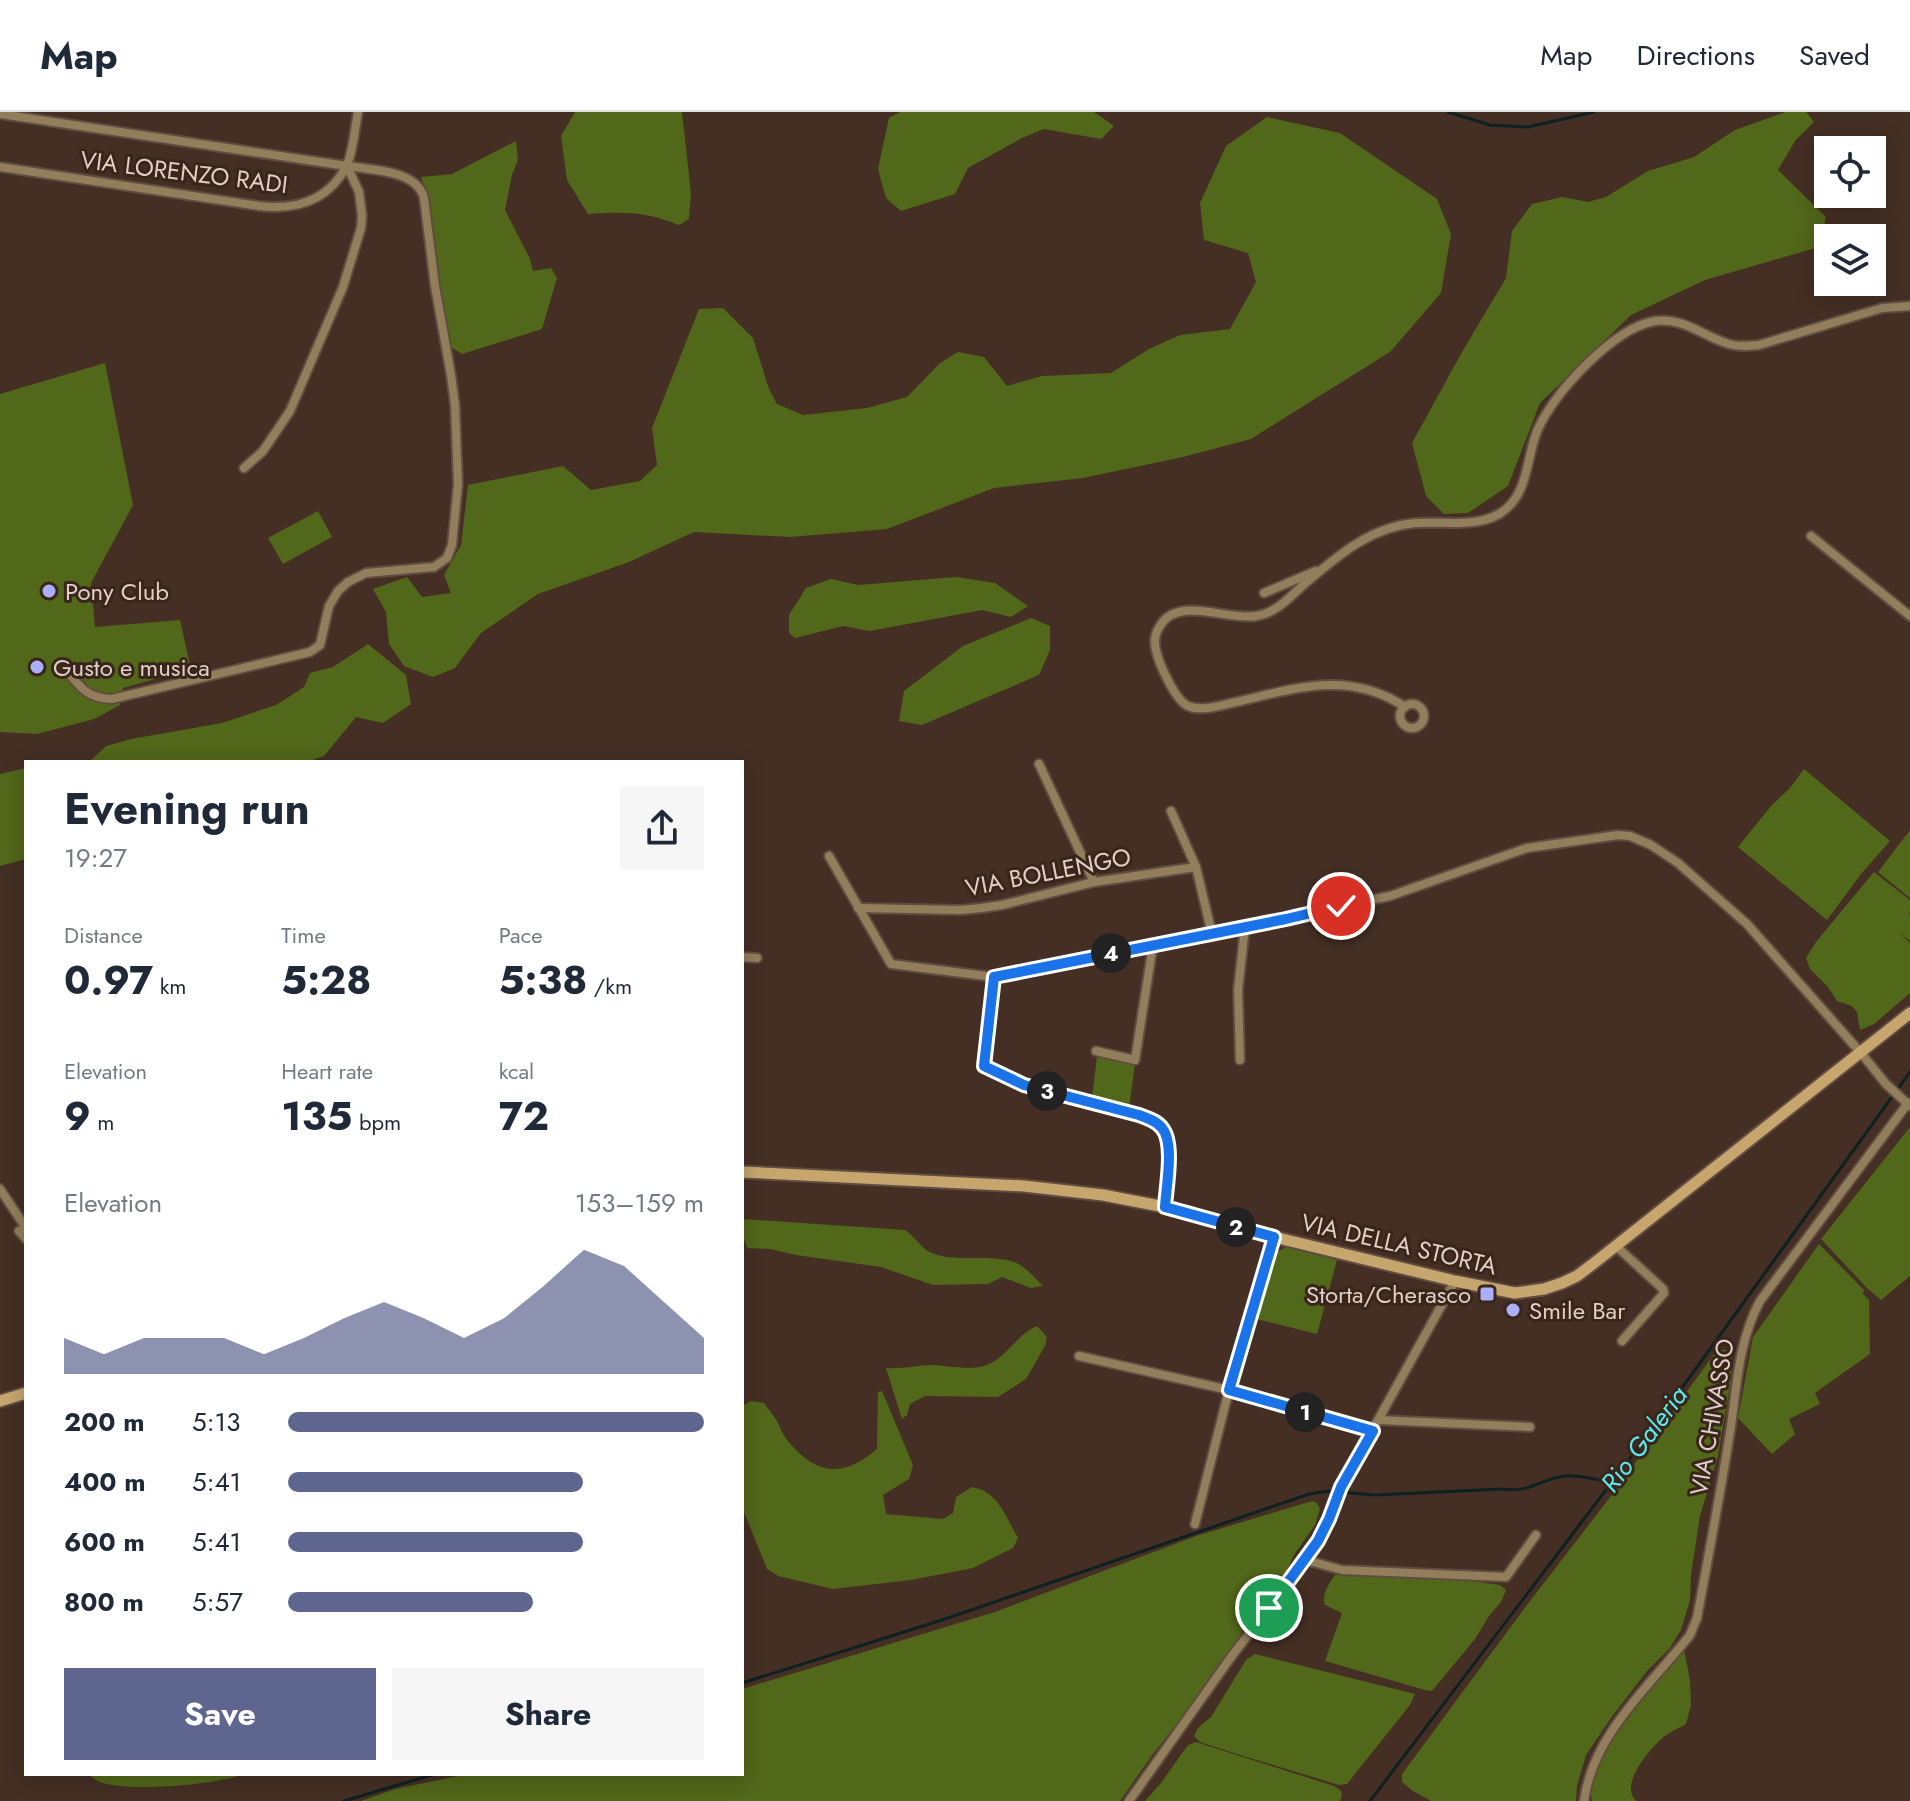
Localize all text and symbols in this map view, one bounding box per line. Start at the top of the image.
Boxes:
text: Map [40,28,118,83]
text: Map [1540,35,1592,76]
text: Directions [1636,35,1755,76]
text: Saved [1799,35,1870,76]
map controls [1814,136,1886,296]
button: locate [1814,136,1886,208]
street label: VIA LORENZO RADI [78,142,290,202]
button: layers [1814,224,1886,296]
place label: Pony Club [65,574,169,609]
marker: Pony Club [40,582,58,600]
place label: Gusto e musica [53,650,210,685]
marker: Gusto e musica [28,658,46,676]
text: Evening run [64,777,310,841]
button: share [620,786,704,870]
text: 19:27 [64,839,127,877]
street label: VIA BOLLENGO [962,839,1134,905]
pin [1307,872,1375,940]
icon: check [1319,884,1363,928]
text: Distance [64,919,143,951]
text: Time [281,919,326,951]
text: Pace [499,919,542,951]
pin: 4 [1091,933,1131,973]
text: 4 [1103,937,1119,969]
text: 0.97 [64,951,153,1009]
text: 5:28 [281,951,371,1009]
text: 5:38 [499,951,587,1009]
text: km [153,970,187,1002]
text: /km [587,970,632,1002]
text: Elevation [64,1055,147,1087]
text: Heart rate [281,1055,373,1087]
text: kcal [499,1055,534,1087]
pin: 3 [1027,1071,1067,1111]
text: 3 [1040,1075,1054,1107]
text: 9 [64,1087,91,1145]
text: 135 [281,1087,352,1145]
text: 72 [499,1087,549,1145]
text: m [91,1106,115,1138]
text: bpm [352,1106,401,1138]
text: Elevation [64,1184,162,1222]
text: 153–159 m [575,1184,704,1222]
street label: VIA DELLA STORTA [1298,1204,1500,1284]
pin: 2 [1216,1207,1256,1247]
text: 2 [1229,1211,1243,1243]
place label: Storta/Cherasco [1306,1277,1471,1312]
marker: Storta/Cherasco [1478,1285,1496,1303]
place label: Smile Bar [1529,1293,1626,1328]
marker: Smile Bar [1504,1301,1522,1319]
street label: VIA CHIVASSO [1681,1336,1743,1498]
water label: Rio Galeria [1591,1377,1697,1500]
pin: 1 [1285,1392,1325,1432]
text: 1 [1299,1396,1311,1428]
text: 200 m [64,1403,145,1441]
text: 5:13 [192,1403,240,1441]
text: 400 m [64,1463,146,1501]
text: 5:41 [192,1463,241,1501]
text: 600 m [64,1523,145,1561]
text: 5:41 [192,1523,241,1561]
pin [1235,1574,1303,1642]
text: 800 m [64,1583,144,1621]
text: 5:57 [192,1583,243,1621]
icon: arrive [1247,1586,1291,1630]
button: Save [64,1668,376,1760]
button: Share [392,1668,704,1760]

